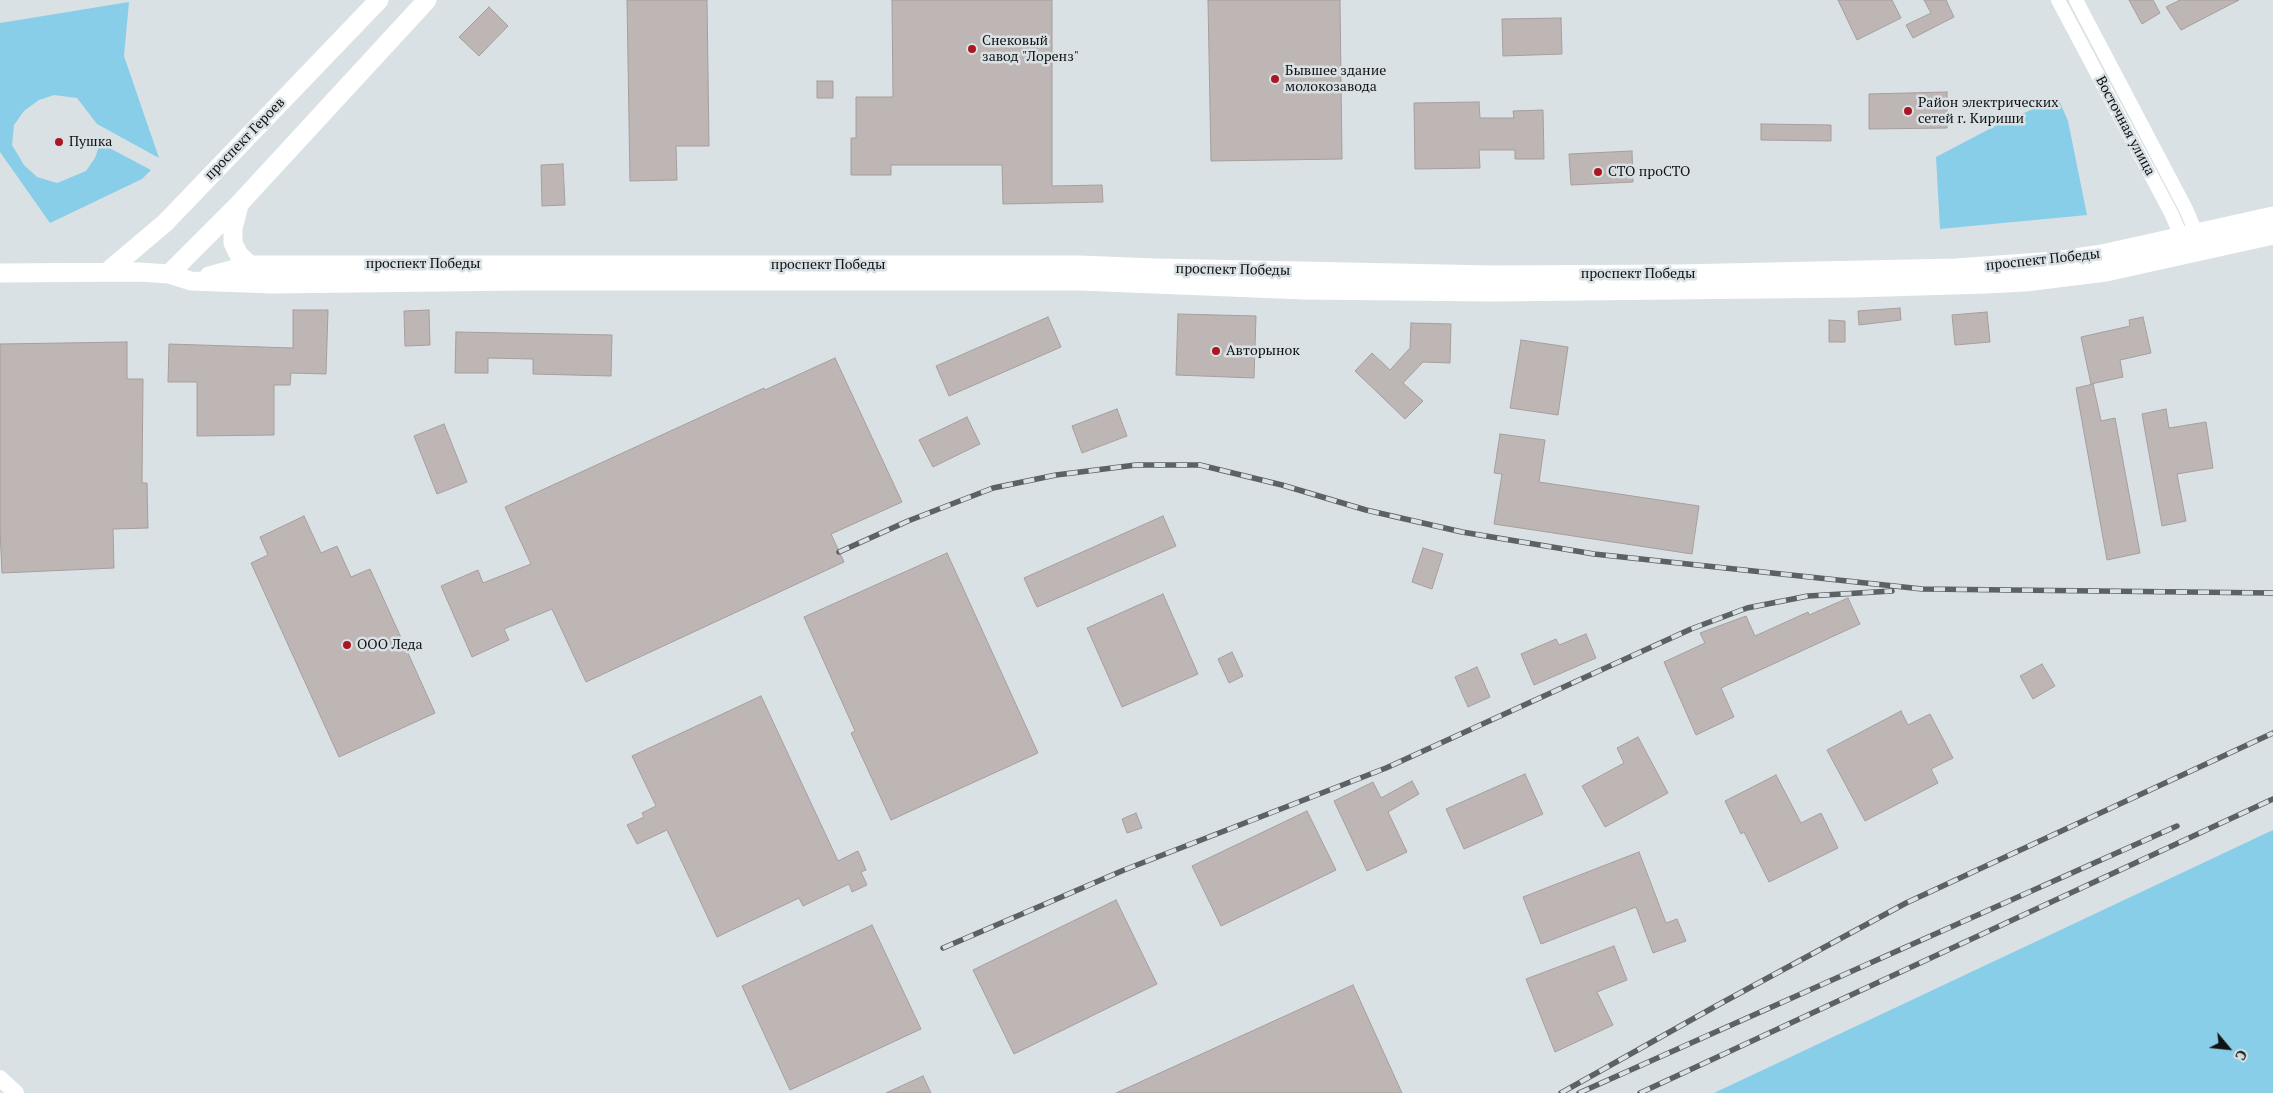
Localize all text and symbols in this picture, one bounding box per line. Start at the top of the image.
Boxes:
place label: Снековый завод "Лоренз" [982,33,1079,65]
marker: Снековый завод "Лоренз" [966,43,978,55]
place label: Бывшее здание молокозавода [1285,63,1386,95]
marker: Бывшее здание молокозавода [1269,73,1281,85]
street label: Восточная улица [2092,74,2158,178]
street label: проспект Героев [202,94,288,184]
place label: Район электрических сетей г. Кириши [1918,95,2059,128]
marker: Район электрических сетей г. Кириши [1902,105,1914,117]
place label: Пушка [69,134,112,150]
marker: Пушка [53,136,65,148]
place label: СТО проСТО [1608,164,1690,180]
marker: СТО проСТО [1592,166,1604,178]
street label: проспект Победы [1985,246,2101,274]
street label: проспект Победы [366,256,480,272]
street label: проспект Победы [771,257,885,273]
street label: проспект Победы [1175,261,1291,279]
street label: проспект Победы [1581,266,1695,282]
place label: Авторынок [1226,343,1300,359]
marker: Авторынок [1210,345,1222,357]
place label: ООО Леда [357,637,423,653]
marker: ООО Леда [341,639,353,651]
north arrow [2203,1023,2253,1073]
text: С [2231,1047,2252,1064]

